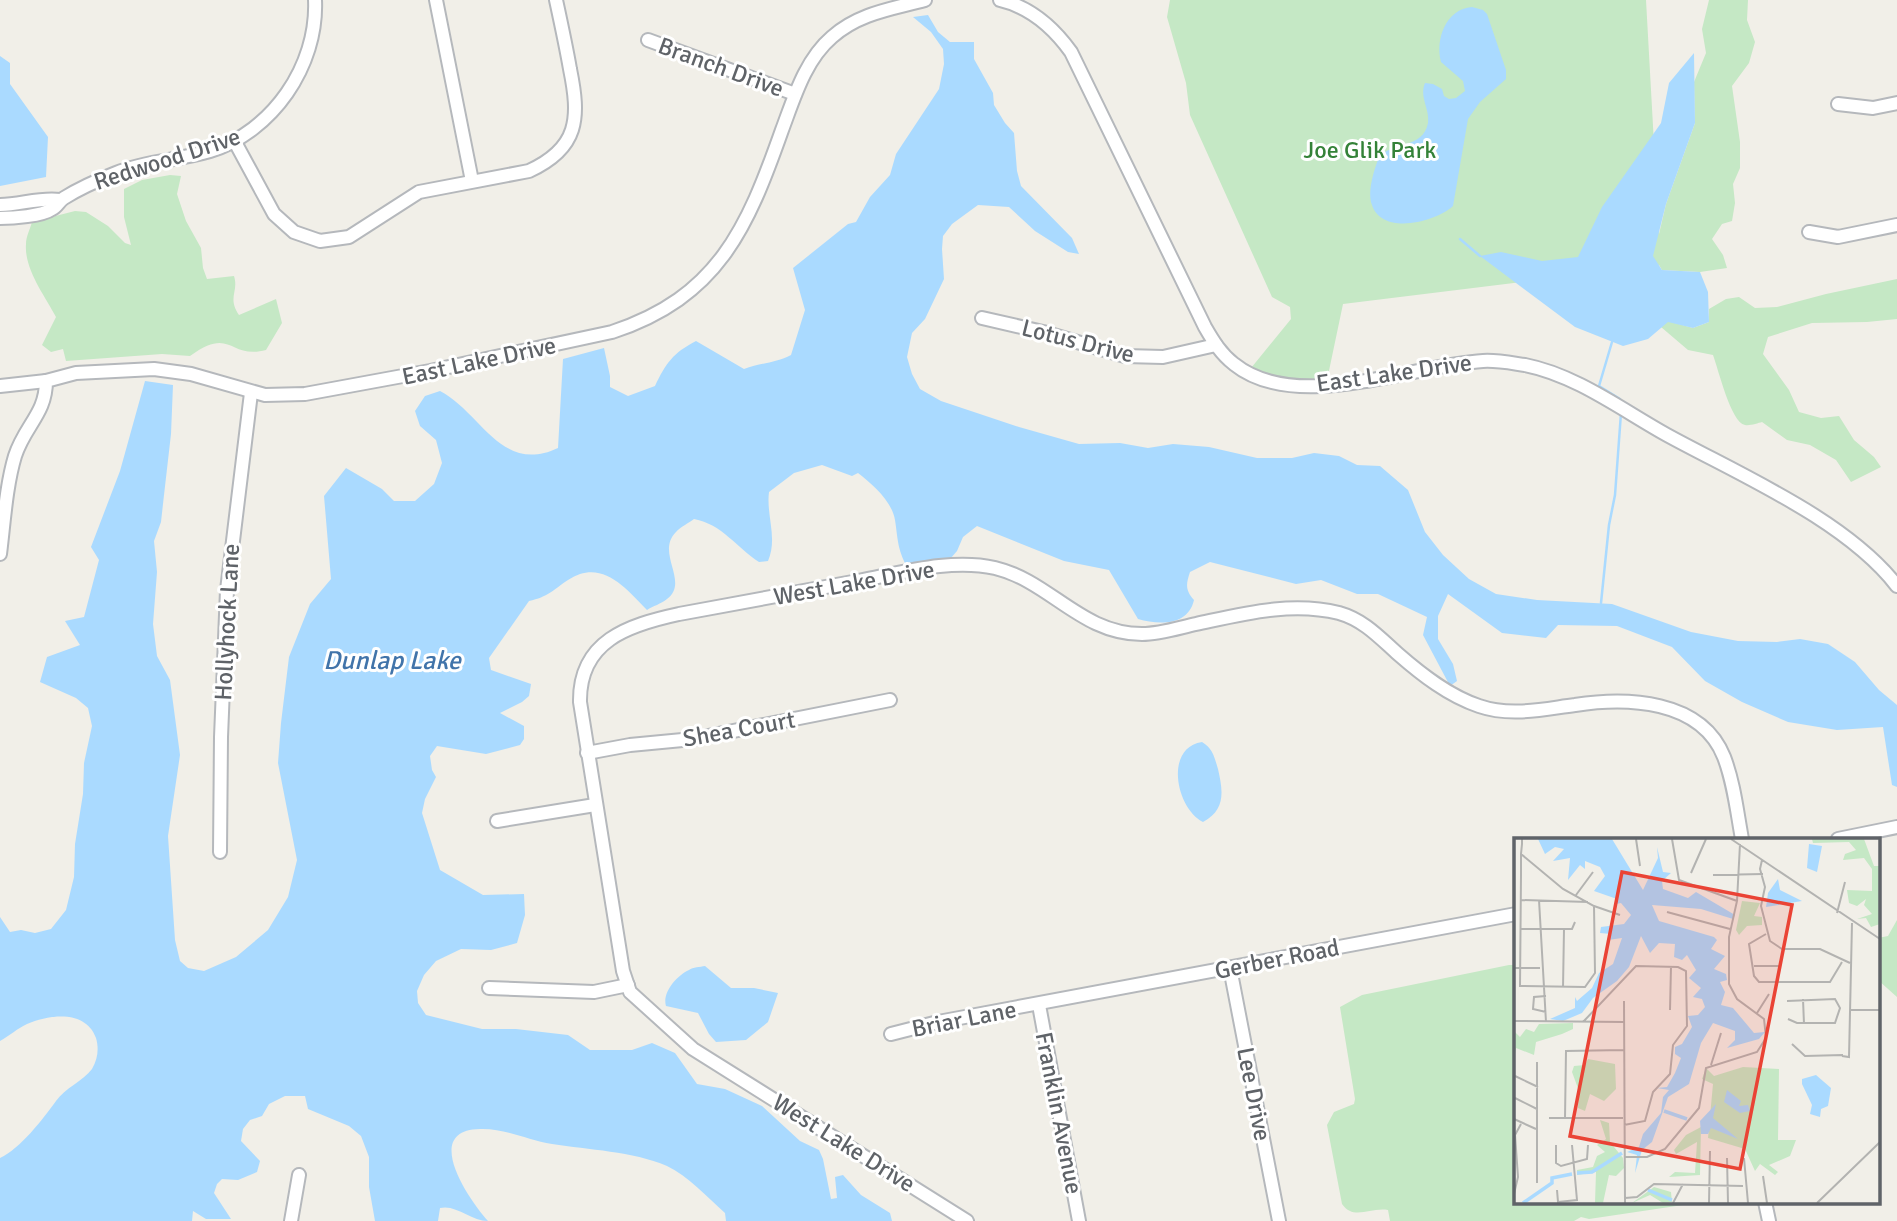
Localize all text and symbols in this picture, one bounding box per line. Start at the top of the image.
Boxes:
street label: Branch Drive [654,30,788,104]
street label: Redwood Drive [90,121,244,197]
park label: Joe Glik Park [1304,135,1436,165]
street label: Lotus Drive [1018,313,1138,369]
street label: East Lake Drive [399,330,559,392]
street label: East Lake Drive [1314,347,1474,399]
street label: Hollyhock Lane [208,543,246,701]
street label: West Lake Drive [771,554,937,612]
water label: Dunlap Lake [323,645,463,677]
street label: Shea Court [680,704,798,754]
inset map [1514,838,1880,1204]
street label: Gerber Road [1212,932,1342,986]
street label: Briar Lane [909,994,1019,1044]
street label: Franklin Avenue [1029,1029,1089,1197]
street label: Lee Drive [1230,1045,1278,1143]
street label: West Lake Drive [767,1087,921,1199]

